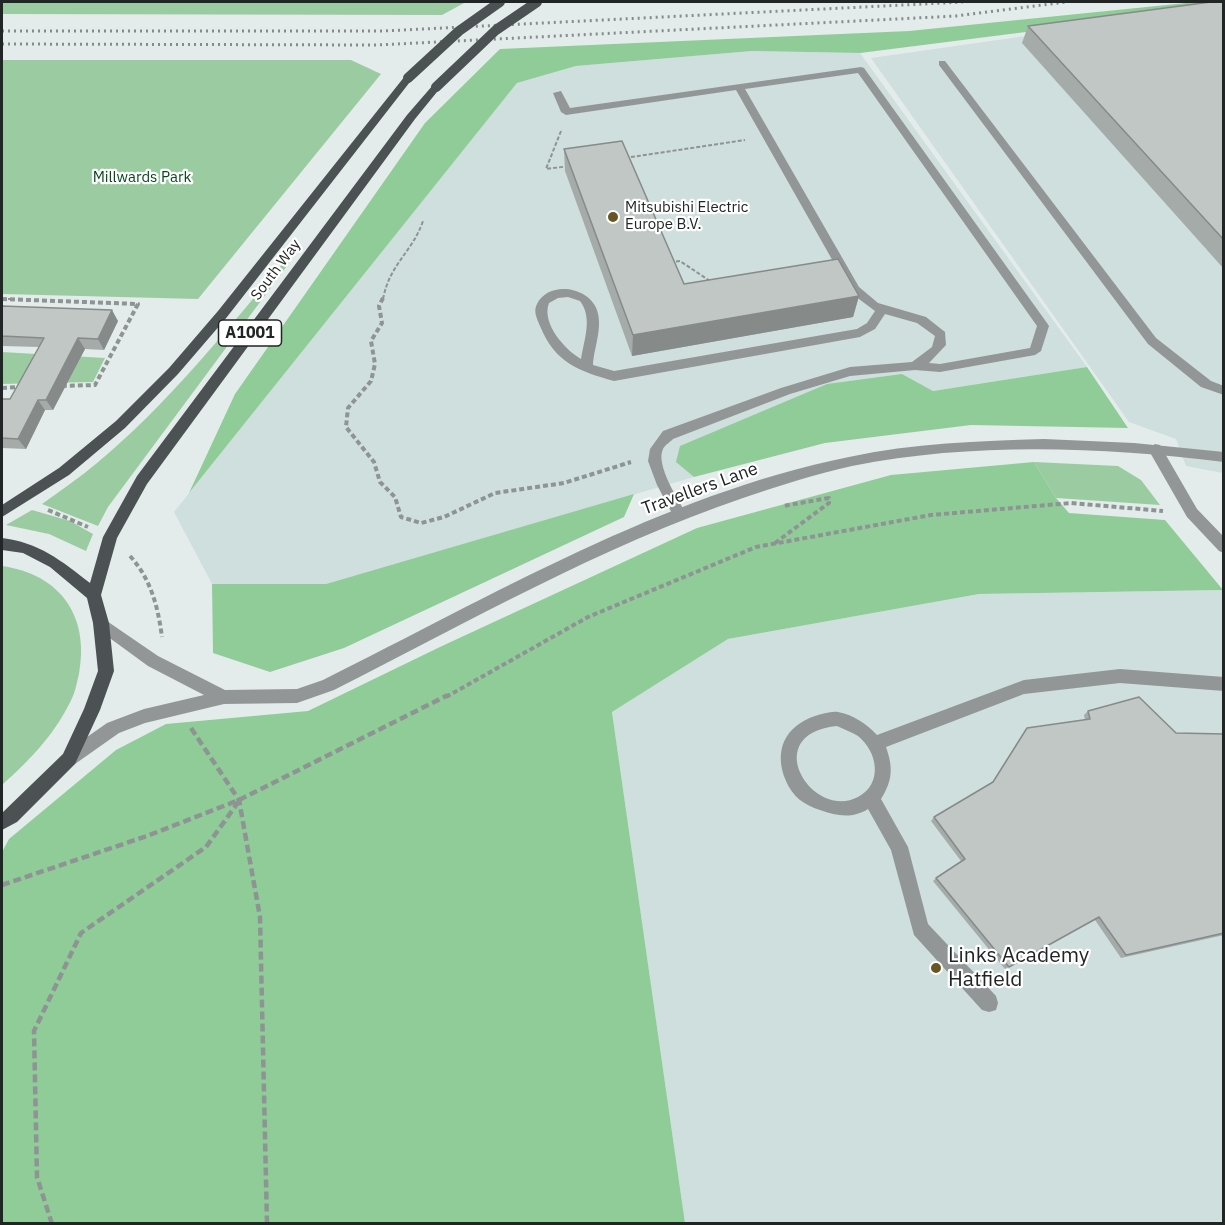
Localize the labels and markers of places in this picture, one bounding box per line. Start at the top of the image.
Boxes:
place label: Mitsubishi Electric Europe B.V. [625,199,748,234]
marker: Mitsubishi Electric Europe B.V. [606,210,620,224]
place label: Links Academy Hatfield [948,943,1089,993]
marker: Links Academy Hatfield [929,961,943,975]

